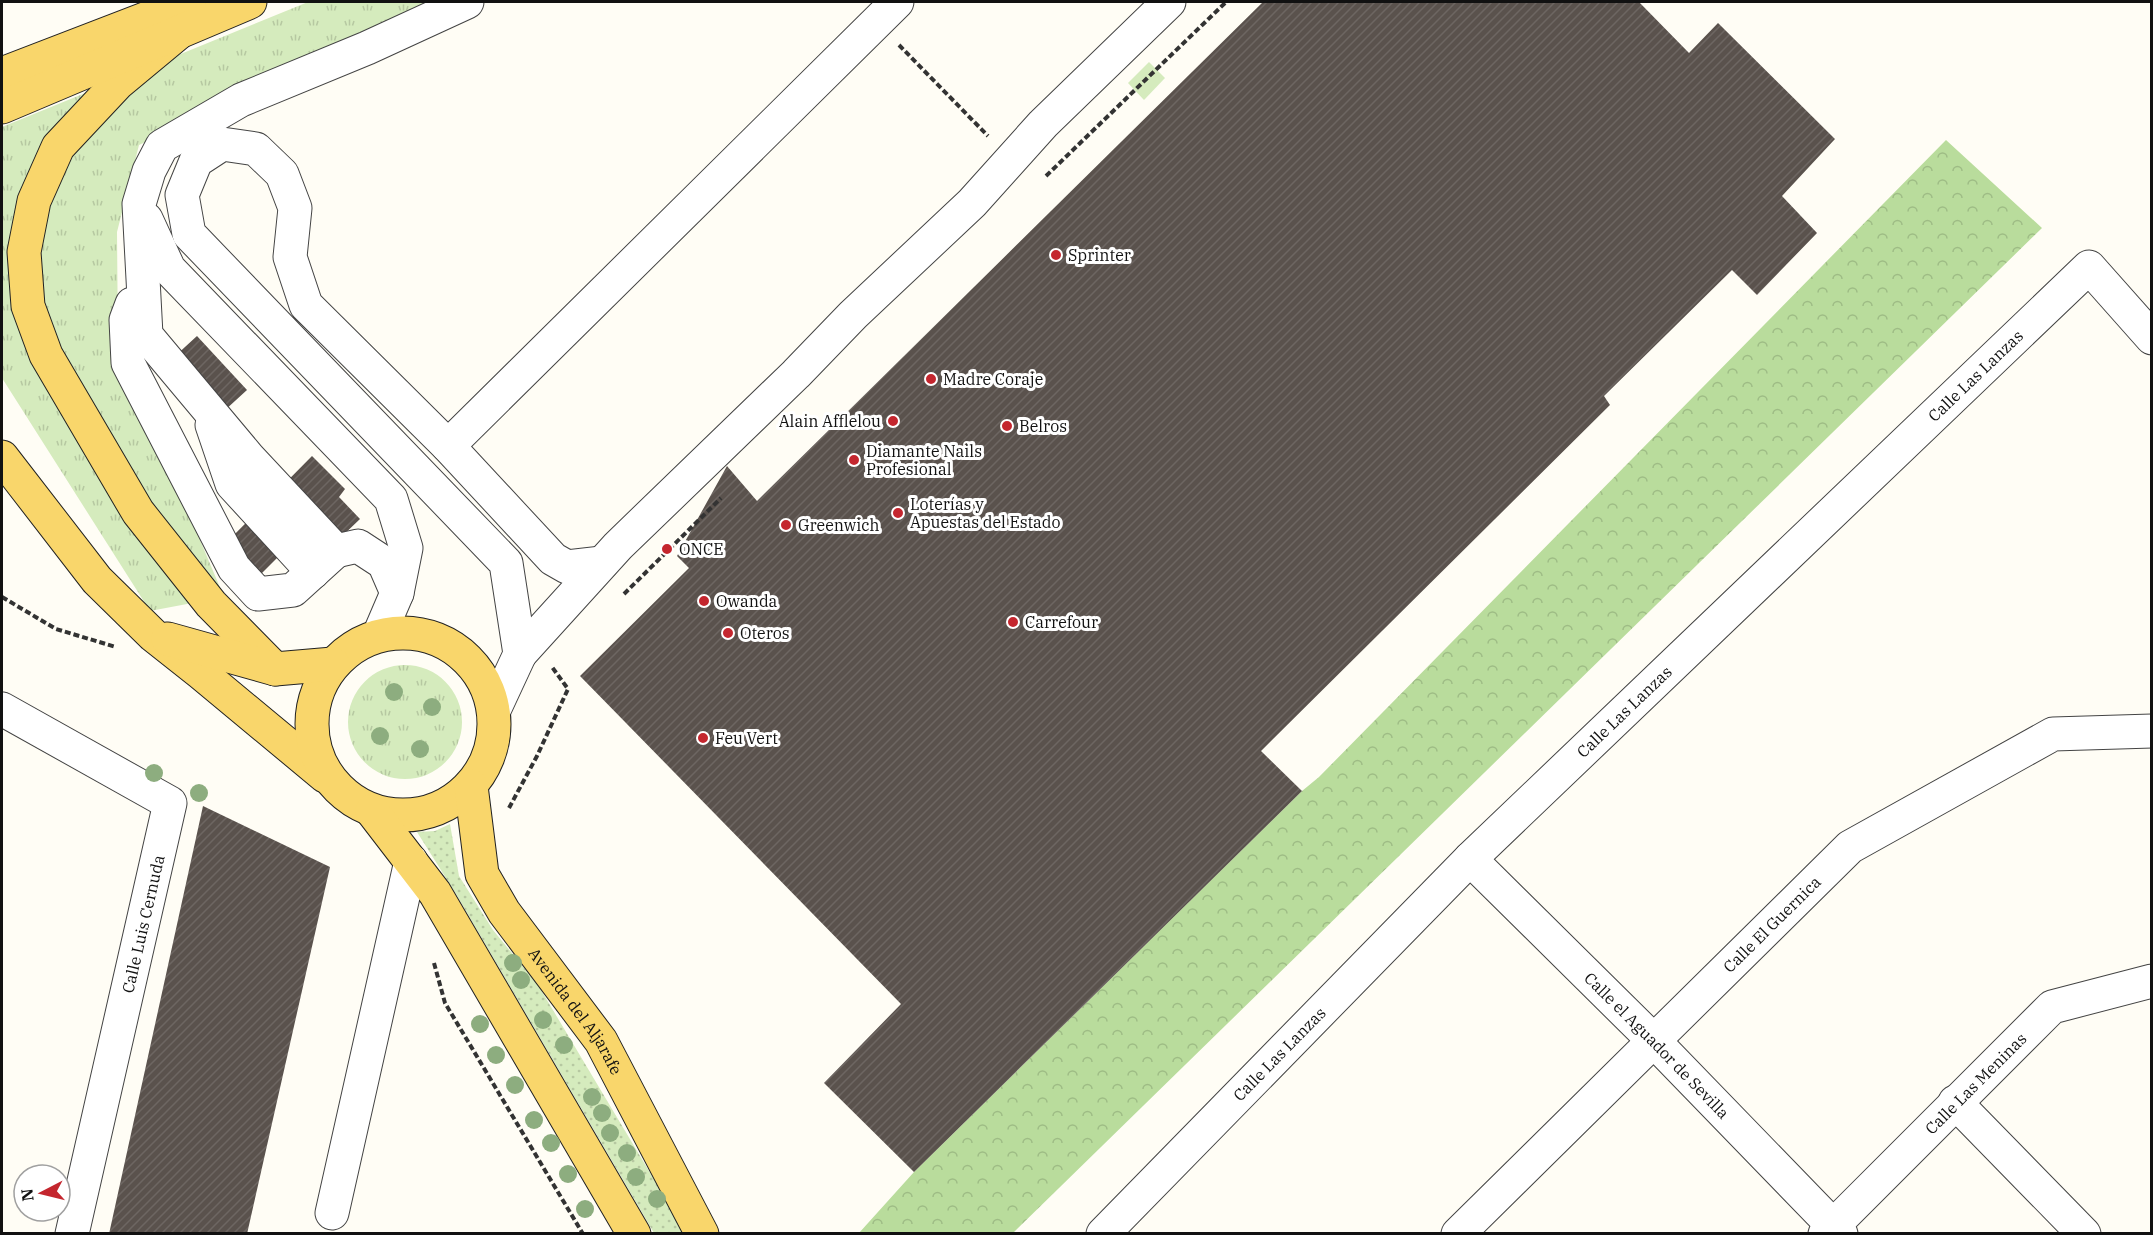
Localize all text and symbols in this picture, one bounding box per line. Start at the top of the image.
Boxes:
place label: Sprinter [1068,245,1131,265]
marker: Sprinter [1049,248,1063,262]
street label: Calle Las Lanzas [1924,326,2027,426]
place label: Madre Coraje [943,369,1043,389]
marker: Madre Coraje [924,372,938,386]
place label: Alain Afflelou [779,411,881,431]
marker: Alain Afflelou [886,414,900,428]
place label: Belros [1019,416,1067,436]
marker: Belros [1000,419,1014,433]
place label: Diamante Nails Profesional [866,441,982,479]
marker: Diamante Nails Profesional [847,453,861,467]
place label: Loterías y Apuestas del Estado [910,494,1061,532]
marker: Loterías y Apuestas del Estado [891,506,905,520]
place label: Greenwich [798,515,880,535]
marker: Greenwich [779,518,793,532]
place label: ONCE [679,539,724,559]
marker: ONCE [660,542,674,556]
place label: Owanda [716,591,778,611]
marker: Owanda [697,594,711,608]
place label: Carrefour [1025,612,1098,632]
marker: Carrefour [1006,615,1020,629]
place label: Oteros [740,623,790,643]
marker: Oteros [721,626,735,640]
street label: Calle Las Lanzas [1572,662,1676,762]
place label: Feu Vert [715,728,778,748]
marker: Feu Vert [696,731,710,745]
street label: Calle Luis Cernuda [117,853,169,995]
street label: Calle El Guernica [1719,872,1825,977]
street label: Avenida del Aljarafe [524,944,627,1078]
street label: Calle el Aguador de Sevilla [1580,968,1734,1123]
street label: Calle Las Lanzas [1229,1003,1330,1105]
street label: Calle Las Meninas [1921,1028,2031,1138]
north arrow [12,1163,72,1223]
text: N [16,1187,38,1202]

